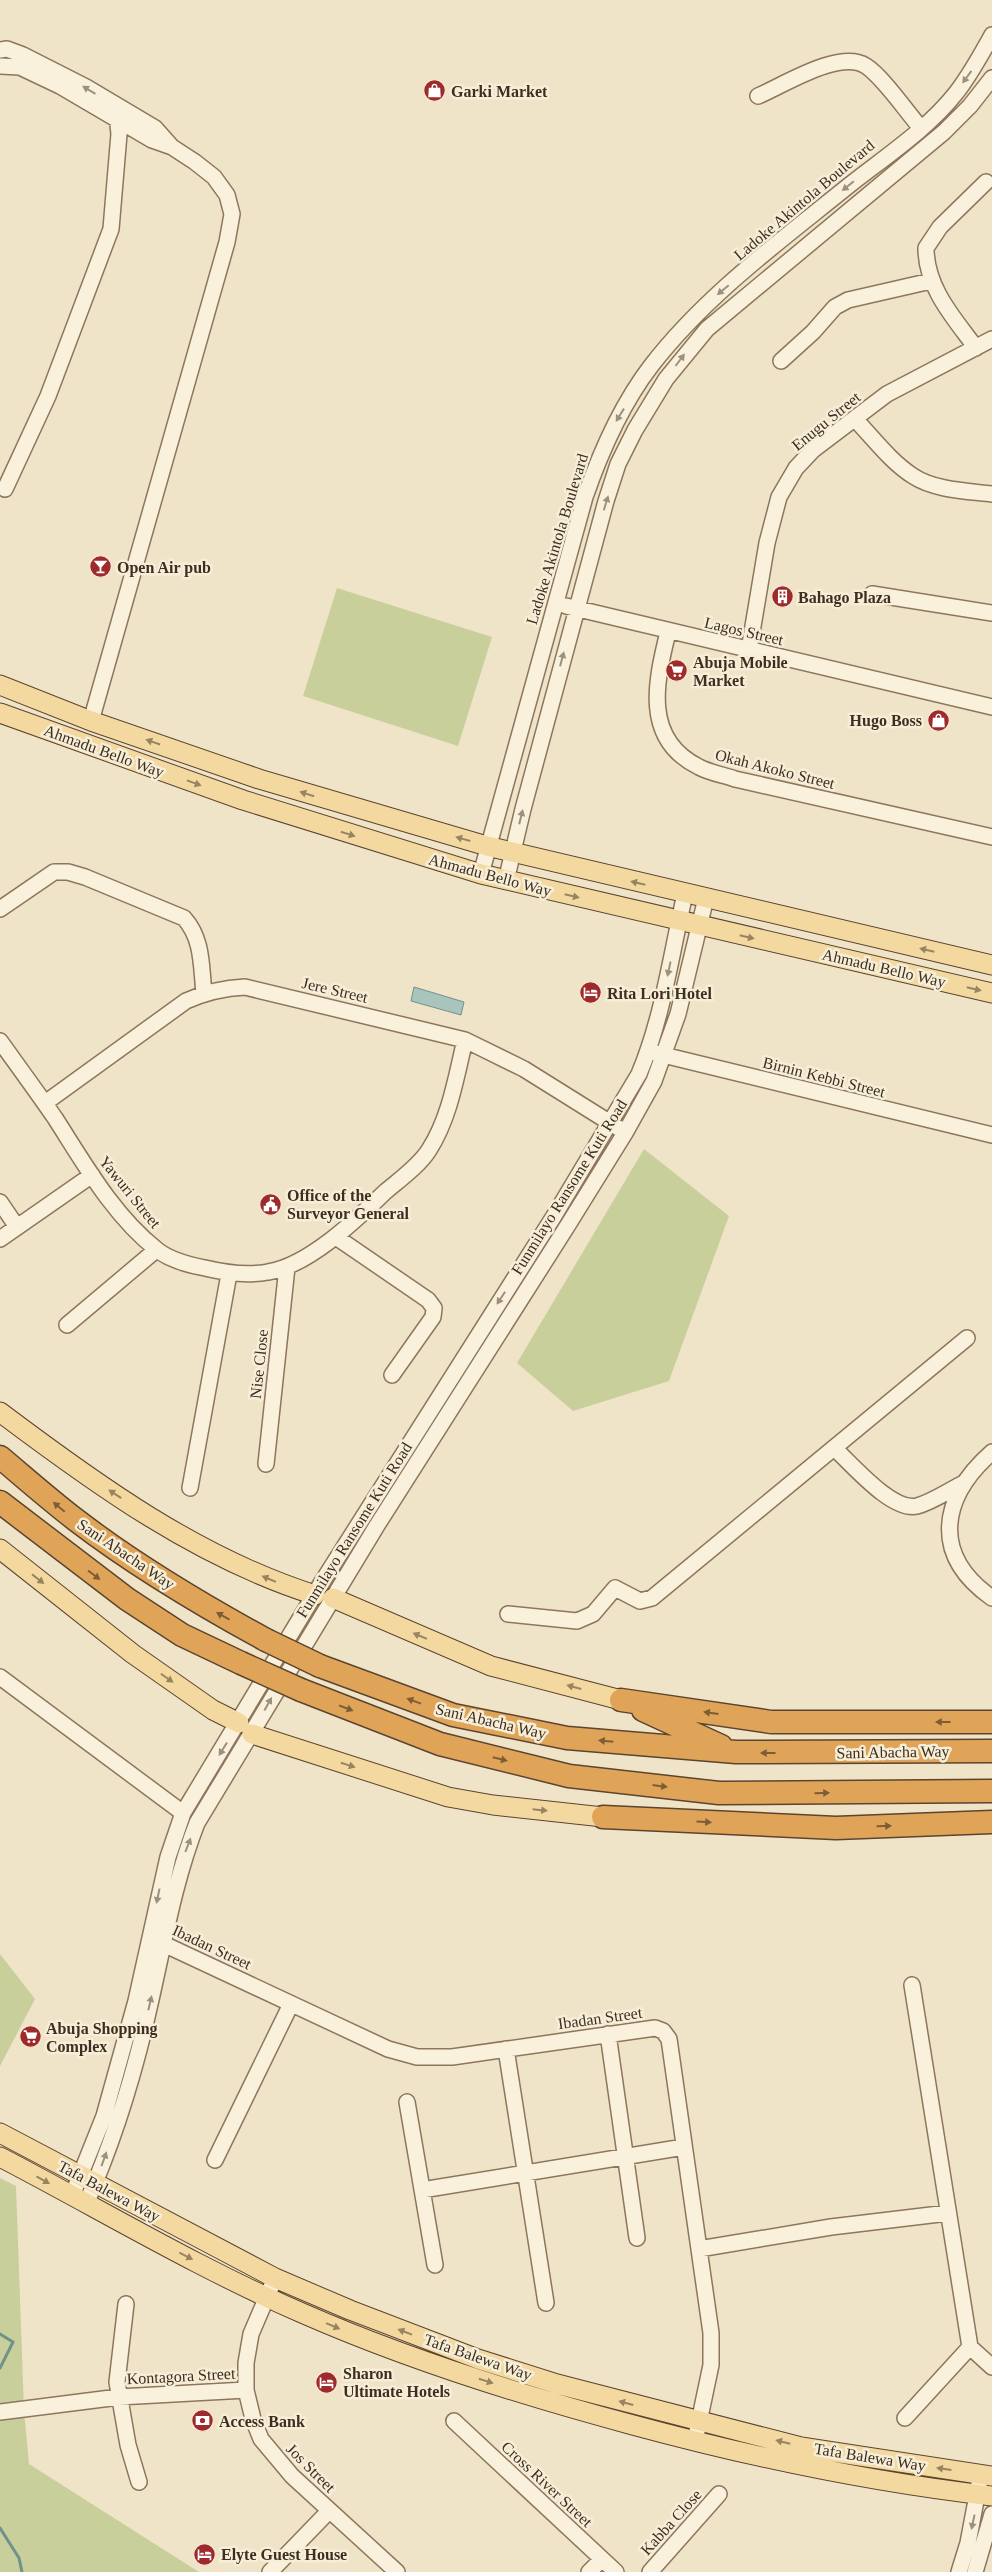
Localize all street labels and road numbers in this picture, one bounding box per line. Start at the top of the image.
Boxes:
street label: Ladoke Akintola Boulevard [730,136,878,264]
street label: Enugu Street [788,388,865,455]
street label: Ladoke Akintola Boulevard [523,452,591,626]
street label: Lagos Street [703,614,786,649]
street label: Ahmadu Bello Way [41,721,166,782]
street label: Okah Akoko Street [713,746,837,792]
street label: Ahmadu Bello Way [426,850,553,901]
street label: Ahmadu Bello Way [820,946,947,991]
street label: Jere Street [300,974,370,1006]
street label: Birnin Kebbi Street [761,1054,887,1101]
street label: Funmilayo Ransome Kuti Road [508,1096,631,1278]
street label: Yawuri Street [96,1153,165,1232]
street label: Nise Close [247,1328,271,1400]
street label: Funmilayo Ransome Kuti Road [293,1439,416,1621]
street label: Sani Abacha Way [74,1515,178,1593]
street label: Sani Abacha Way [434,1700,548,1743]
street label: Sani Abacha Way [836,1743,950,1762]
street label: Ibadan Street [170,1921,255,1973]
street label: Ibadan Street [557,2004,644,2032]
street label: Tafa Balewa Way [55,2157,163,2226]
street label: Tafa Balewa Way [422,2331,534,2384]
street label: Kontagora Street [126,2365,236,2388]
street label: Cross River Street [498,2438,596,2531]
street label: Jos Street [283,2440,339,2496]
street label: Tafa Balewa Way [813,2440,927,2475]
street label: Kabba Close [637,2486,705,2558]

